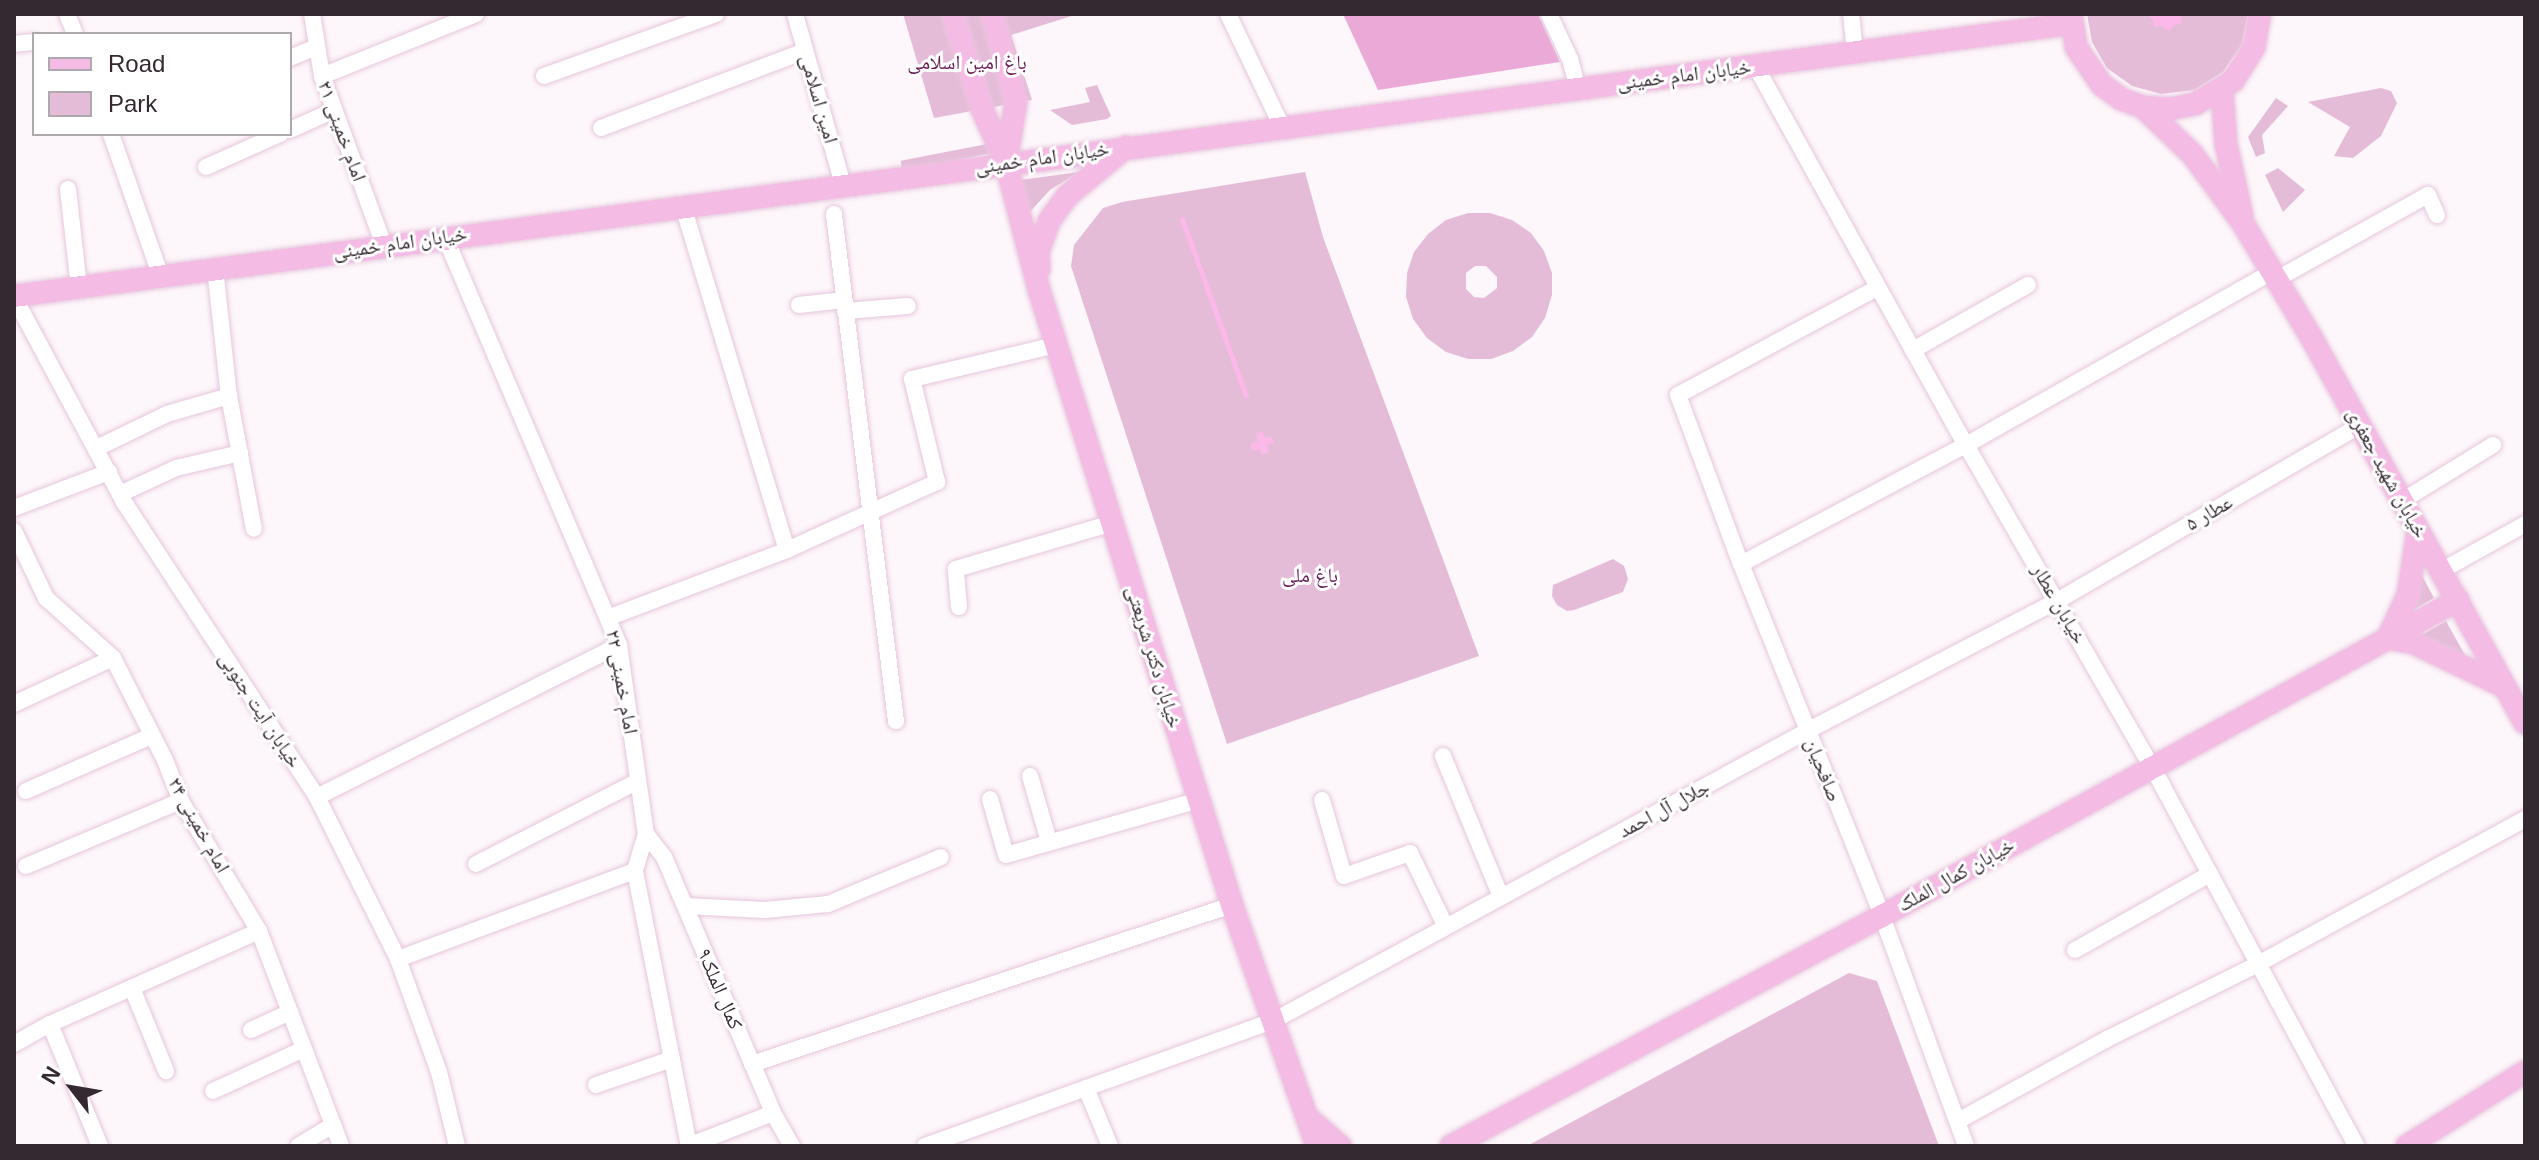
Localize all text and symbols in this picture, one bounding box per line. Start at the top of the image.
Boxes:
legend [32,32,292,136]
text: Road [108,50,165,77]
park label: باغ امین اسلامی [907,50,1027,74]
street label: امین اسلامی [795,52,843,146]
street label: خیابان امام خمینی [1616,55,1752,95]
street label: امام خمینی ۲۱ [313,77,371,185]
text: Park [108,90,157,117]
street label: خیابان امام خمینی [974,137,1110,179]
street label: خیابان امام خمینی [332,222,468,264]
street label: خیابان شهید جعفری [2341,404,2433,542]
street label: عطار ۵ [2181,490,2237,536]
street label: خیابان عطار [2027,560,2091,648]
park label: باغ ملی [1282,563,1338,587]
street label: خیابان دکتر شریعتی [1121,583,1187,731]
street label: امام خمینی ۲۲ [601,628,643,736]
street label: خیابان آیت جنوبی [214,647,306,773]
street label: صافحیان [1799,735,1847,805]
street label: امام خمینی ۲۴ [163,773,235,877]
street label: جلال آل احمد [1614,775,1714,843]
street label: خیابان کمال الملک [1894,833,2018,917]
street label: کمال الملک۹ [692,945,748,1033]
north arrow [32,1048,112,1128]
text: N [36,1062,66,1089]

